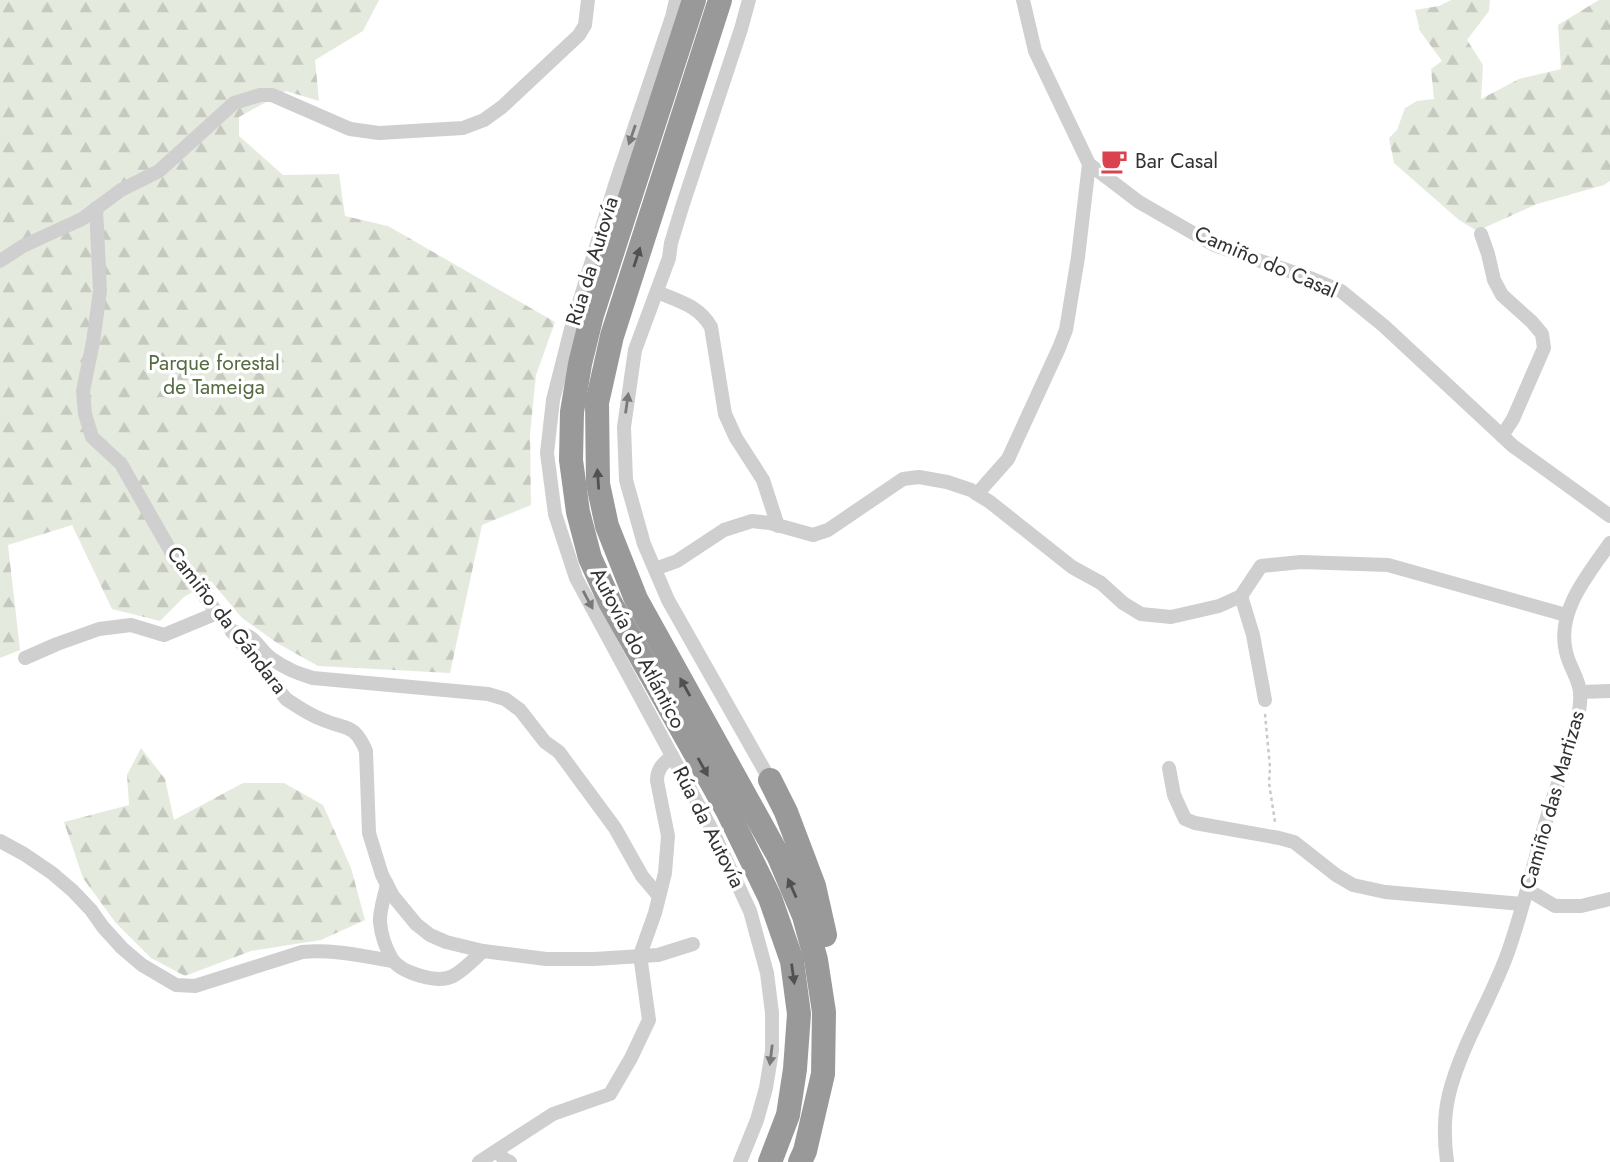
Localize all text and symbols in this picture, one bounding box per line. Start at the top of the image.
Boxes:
one-way arrow [627,125,637,146]
cafe icon: Bar Casal [1099,146,1129,176]
place label: Bar Casal [1135,146,1218,176]
street label: Rúa da Autovía [558,193,626,329]
street label: Camiño do Casal [1190,218,1342,306]
one-way arrow [632,246,642,267]
park label: Parque forestal de Tameiga [148,348,280,402]
one-way arrow [622,392,633,414]
one-way arrow [593,468,604,490]
street label: Camiño da Gándara [160,540,294,700]
street label: Autovía do Atlántico [583,562,693,734]
one-way arrow [582,590,594,610]
one-way arrow [679,678,691,697]
street label: Camiño das Martizas [1512,707,1592,893]
one-way arrow [697,757,709,776]
street label: Rúa da Autovía [665,761,753,893]
one-way arrow [786,877,797,898]
one-way arrow [788,963,799,985]
one-way arrow [765,1044,776,1066]

